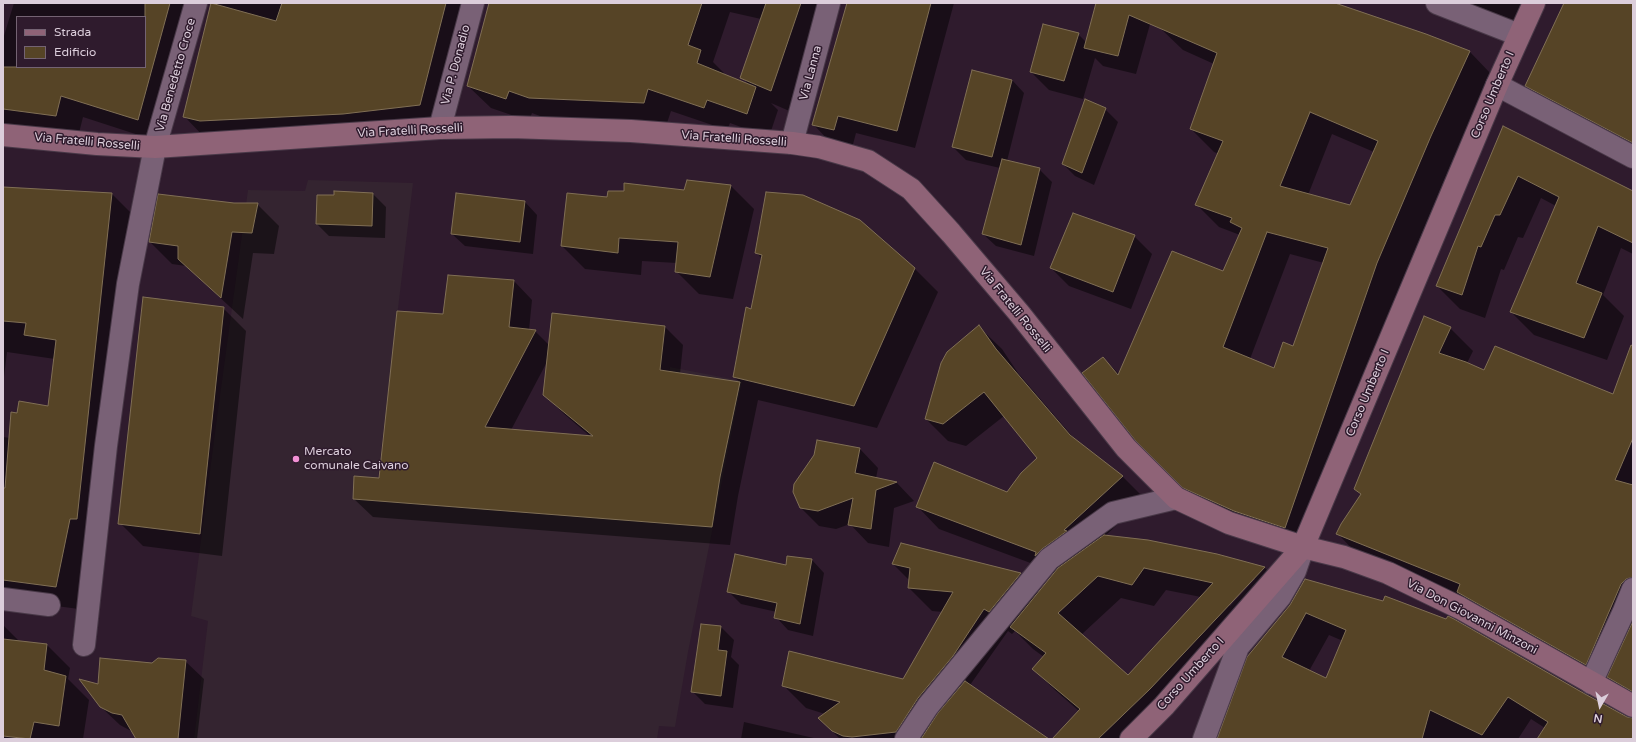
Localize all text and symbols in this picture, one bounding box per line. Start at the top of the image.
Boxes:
legend [16,16,146,68]
street label: Via Benedetto Croce [153,17,199,133]
street label: Via P. Donadio [438,23,474,107]
text: Strada [54,25,91,39]
street label: Via Lanna [797,44,825,102]
text: Edificio [54,45,96,59]
street label: Corso Umberto I [1468,49,1518,141]
street label: Via Fratelli Rosselli [357,121,463,141]
street label: Via Fratelli Rosselli [681,128,787,150]
street label: Via Fratelli Rosselli [34,130,140,154]
street label: Via Fratelli Rosselli [976,264,1054,356]
street label: Corso Umberto I [1343,347,1393,439]
place label: Mercato comunale Caivano [304,445,409,473]
marker: Mercato comunale Caivano [291,454,301,464]
street label: Via Don Giovanni Minzoni [1404,576,1540,658]
street label: Corso Umberto I [1154,634,1228,714]
north arrow [1580,686,1620,726]
text: N [1593,711,1603,725]

